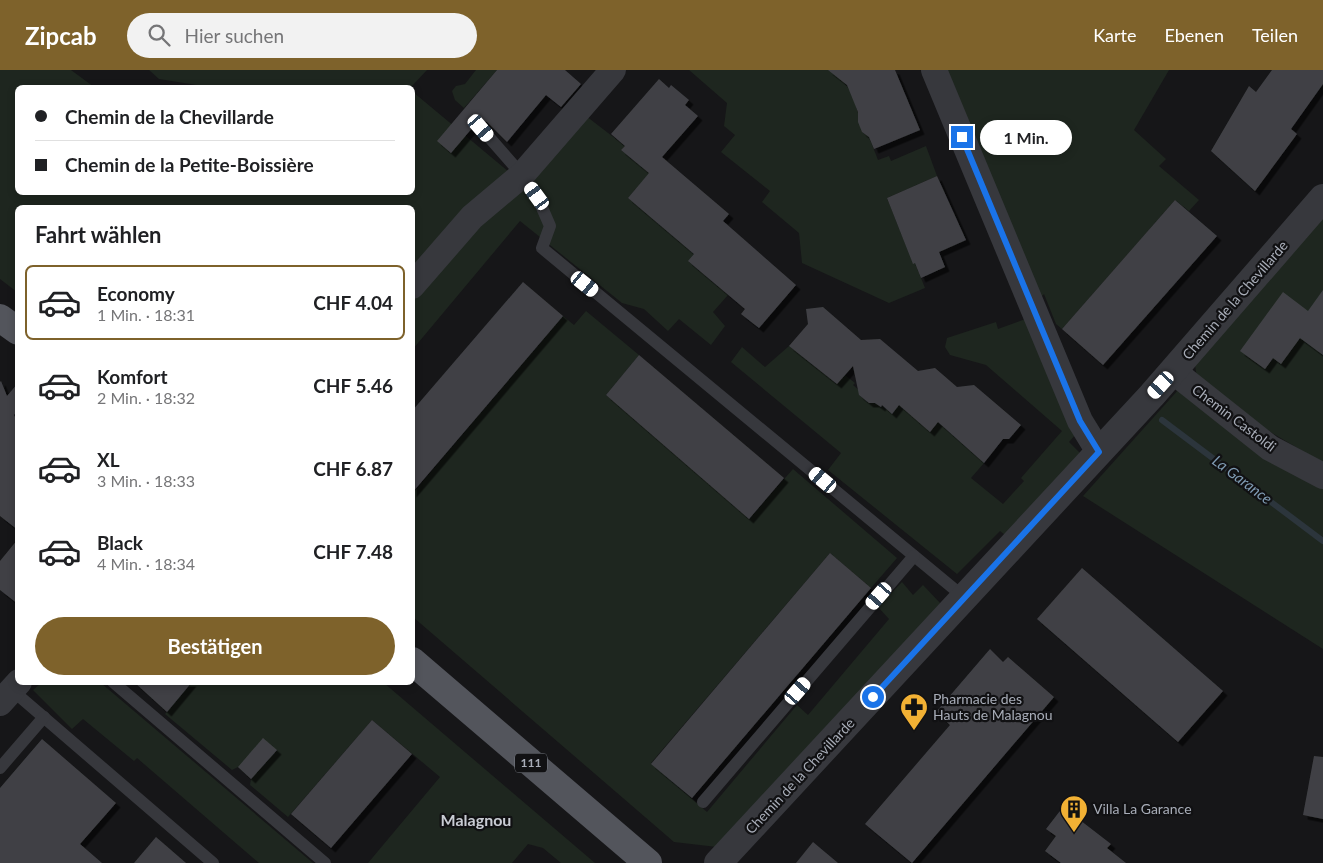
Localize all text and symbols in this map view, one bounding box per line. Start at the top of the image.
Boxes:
search box [127,13,477,58]
text: Zipcab [25,21,97,50]
icon: search [145,21,173,49]
text: Hier suchen [185,24,284,47]
text: Karte [1093,24,1136,46]
text: Ebenen [1164,24,1224,46]
text: Teilen [1252,24,1298,46]
text: Chemin de la Chevillarde [65,105,274,128]
car [465,112,496,144]
callout: 1 Min. [980,120,1072,154]
route end [951,126,973,148]
text: 1 Min. [1003,128,1049,147]
text: Chemin de la Petite-Boissière [65,153,314,176]
car [522,179,551,213]
text: Fahrt wählen [35,221,162,248]
street label: Chemin de la Chevillarde [1178,237,1291,363]
car [568,269,601,299]
icon: car [37,280,82,325]
text: Economy [97,282,175,305]
text: CHF 4.04 [313,291,393,314]
text: 1 Min. · 18:31 [97,305,195,324]
icon: car [37,363,82,408]
text: Komfort [97,365,168,388]
car [1145,369,1176,401]
text: CHF 5.46 [313,374,393,397]
street label: Chemin Castoldi [1189,381,1280,455]
text: 2 Min. · 18:32 [97,388,195,407]
icon: car [37,446,82,491]
text: XL [97,448,120,471]
water label: La Garance [1209,451,1276,507]
text: CHF 6.87 [313,457,393,480]
car [806,465,839,495]
text: 3 Min. · 18:33 [97,471,195,490]
icon: car [37,529,82,574]
text: Black [97,531,143,554]
text: CHF 7.48 [313,540,393,563]
text: 4 Min. · 18:34 [97,554,195,573]
car [863,580,894,612]
button: Bestätigen [35,617,395,675]
car [782,675,813,707]
route start [862,686,884,708]
place label: Pharmacie des Hauts de Malagnou [933,690,1053,723]
pharmacy icon: Pharmacie des Hauts de Malagnou [899,692,929,731]
street label: Chemin de la Chevillarde [742,714,858,837]
road number: 111 [515,754,547,772]
building icon: Villa La Garance [1059,794,1089,833]
place label: Villa La Garance [1093,800,1192,817]
district label: Malagnou [441,810,511,829]

